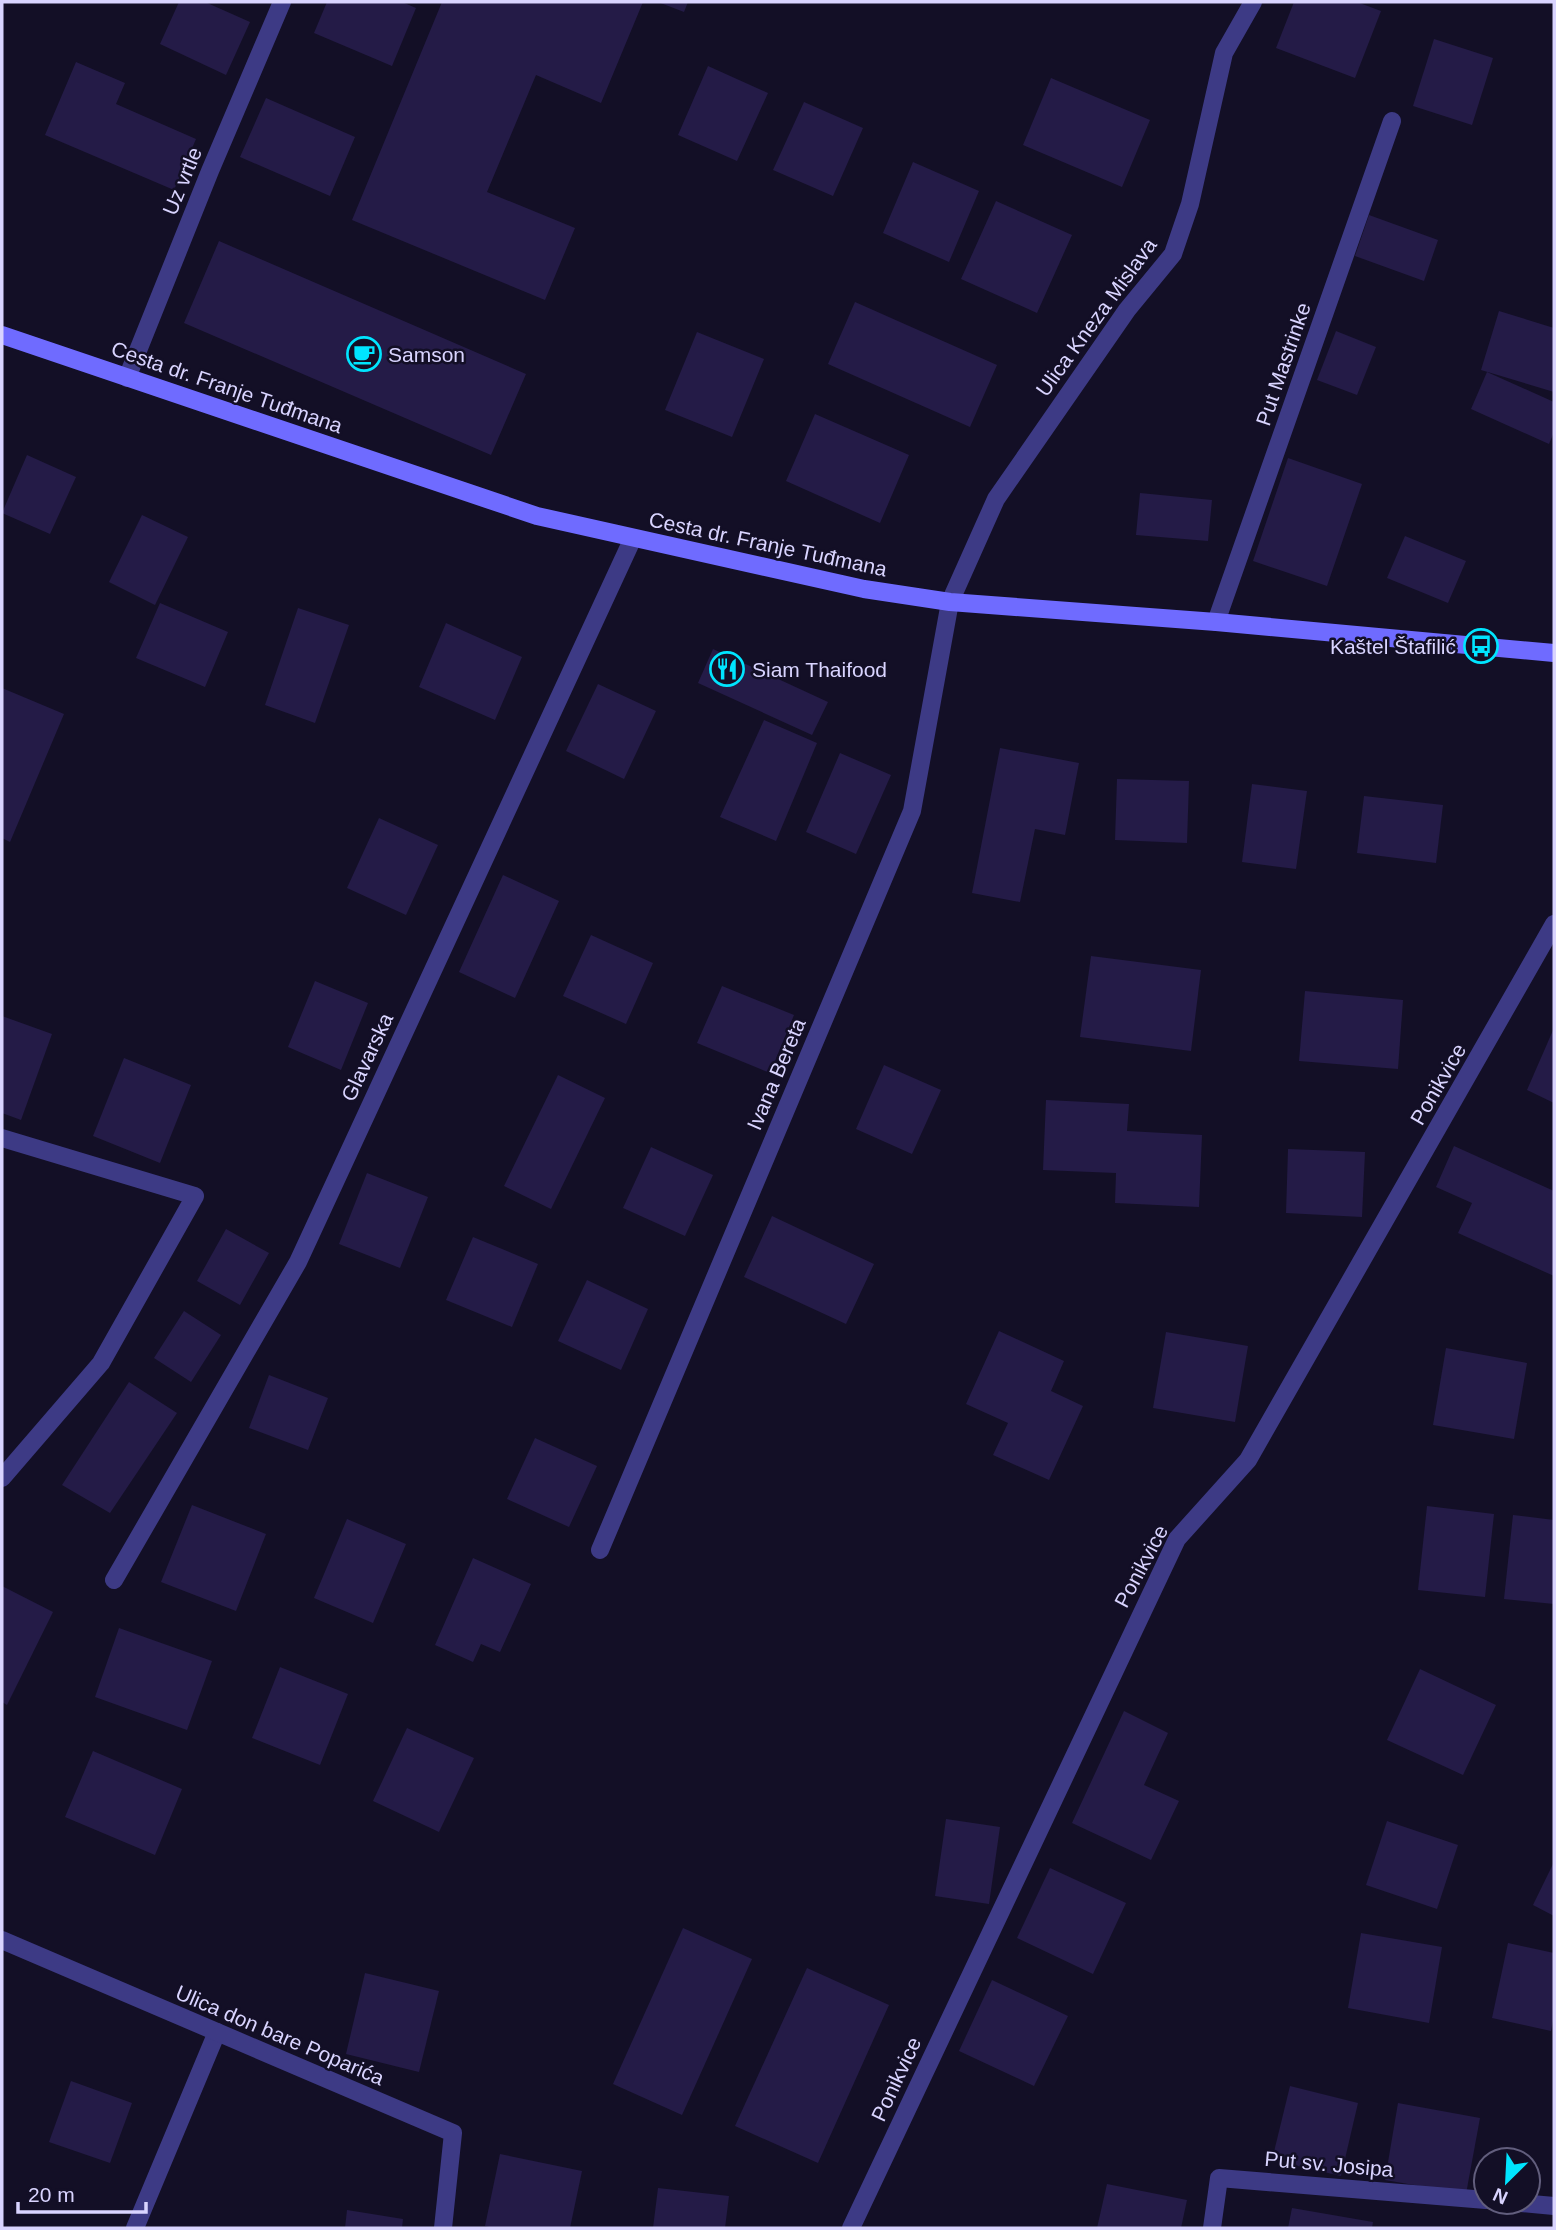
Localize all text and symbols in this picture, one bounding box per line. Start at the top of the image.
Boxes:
street label: Uz vrtle [158,144,206,218]
street label: Ulica Kneza Mislava [1031,234,1161,400]
street label: Put Mastrinke [1251,300,1315,428]
cafe icon: Samson [345,335,383,373]
street label: Cesta dr. Franje Tuđmana [108,337,346,437]
place label: Samson [388,343,465,366]
street label: Cesta dr. Franje Tuđmana [647,508,889,581]
bus stop icon: Kaštel Štafilić [1462,627,1500,665]
place label: Kaštel Štafilić [1330,635,1456,658]
restaurant icon: Siam Thaifood [708,650,746,688]
place label: Siam Thaifood [752,658,887,681]
street label: Glavarska [337,1009,398,1105]
street label: Ivana Bereta [742,1014,810,1133]
street label: Ponikvice [1406,1039,1470,1129]
street label: Ponikvice [1110,1521,1172,1611]
street label: Ulica don bare Poparića [172,1981,388,2089]
street label: Ponikvice [867,2033,925,2125]
north arrow [1472,2146,1542,2216]
street label: Put sv. Josipa [1264,2147,1395,2181]
scale bar [18,2170,145,2214]
text: 20 m [28,2183,75,2206]
text: N [1490,2184,1511,2208]

